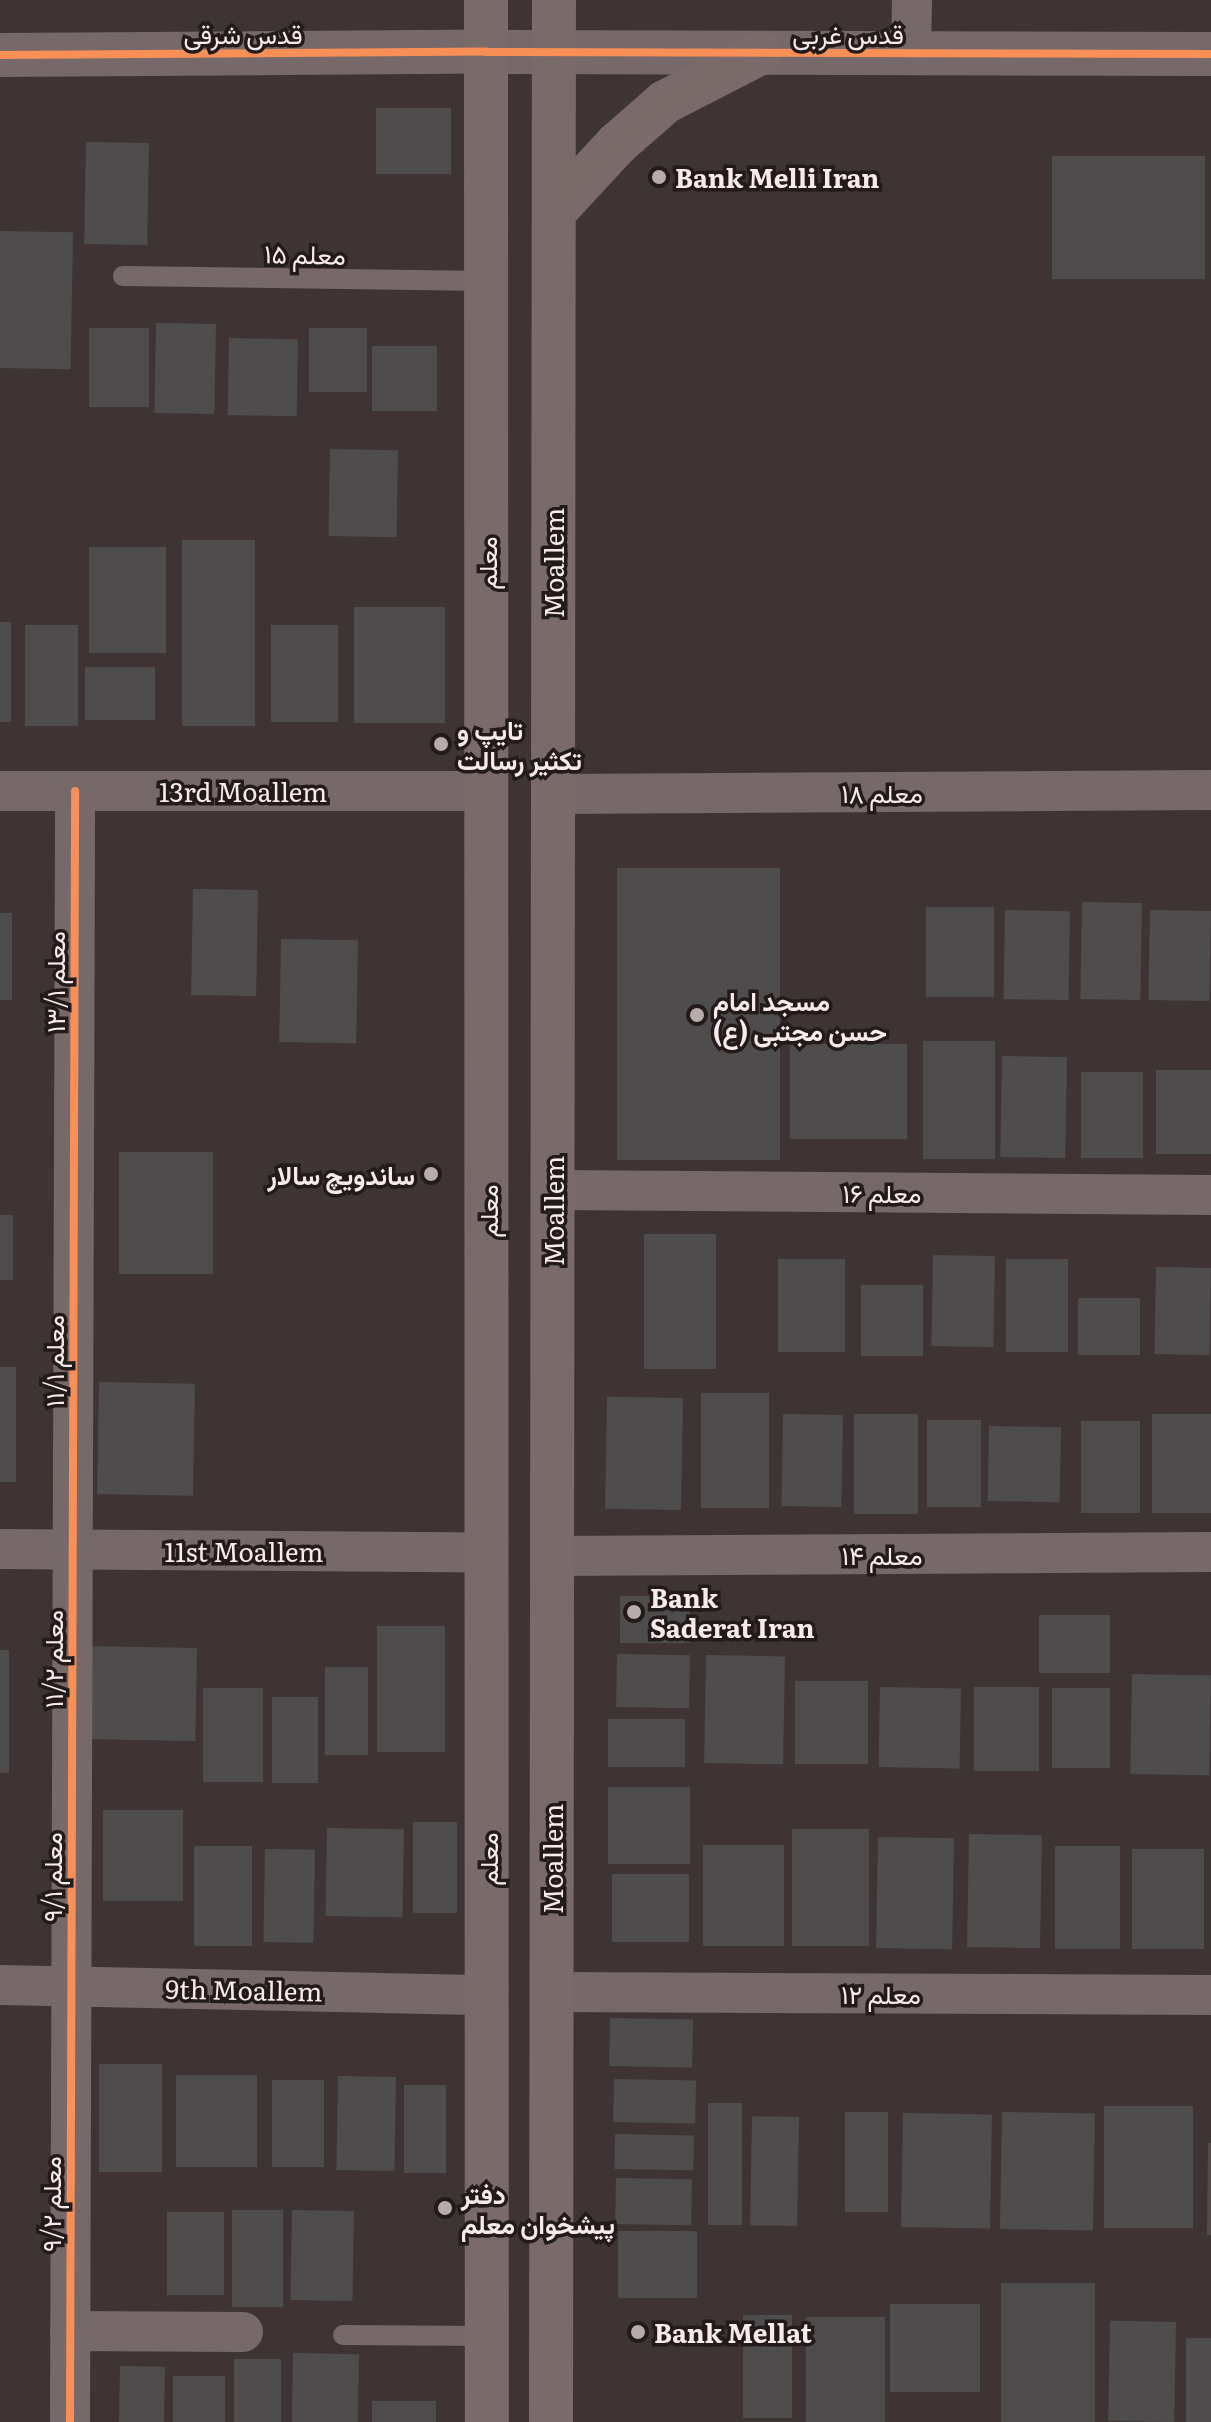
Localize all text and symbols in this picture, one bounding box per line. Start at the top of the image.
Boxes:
street label: قدس شرقی [183,17,303,49]
street label: قدس غربی [792,17,904,49]
place label: Bank Melli Iran [675,161,879,193]
marker: Bank Melli Iran [650,168,668,186]
street label: معلم ۱۵ [264,237,346,269]
street label: Moallem [537,508,569,618]
street label: معلم [470,536,502,590]
place label: تایپ و تکثیر رسالت [457,713,582,774]
marker: تایپ و تکثیر رسالت [432,735,450,753]
street label: 13rd Moallem [159,775,327,807]
street label: معلم ۱۸ [841,776,923,808]
street label: معلم ۱۳/۱ [38,931,70,1033]
place label: مسجد امام حسن مجتبی (ع) [713,984,887,1046]
marker: مسجد امام حسن مجتبی (ع) [688,1006,706,1024]
street label: Moallem [537,1156,569,1266]
place label: ساندویچ سالار [267,1158,415,1190]
marker: ساندویچ سالار [422,1165,440,1183]
street label: معلم ۱۶‌ [843,1176,921,1208]
street label: معلم [471,1184,503,1238]
street label: معلم ۱۱/۱ [37,1315,69,1407]
street label: 11st Moallem [165,1535,323,1567]
street label: معلم ۱۴ [841,1538,923,1570]
place label: Bank Saderat Iran [650,1581,815,1642]
marker: Bank Saderat Iran [625,1603,643,1621]
street label: معلم ۱۱/۲ [36,1610,68,1708]
street label: Moallem [536,1804,568,1914]
street label: معلم ۹/۱ [35,1832,67,1922]
street label: معلم [471,1832,503,1886]
street label: 9th Moallem [165,1972,323,2006]
street label: معلم ۱۲ [841,1977,921,2009]
street label: معلم ۹/۲ [34,2156,66,2252]
place label: دفتر پیشخوان معلم [461,2177,615,2238]
marker: دفتر پیشخوان معلم [436,2199,454,2217]
place label: Bank Mellat [654,2316,812,2348]
marker: Bank Mellat [629,2323,647,2341]

